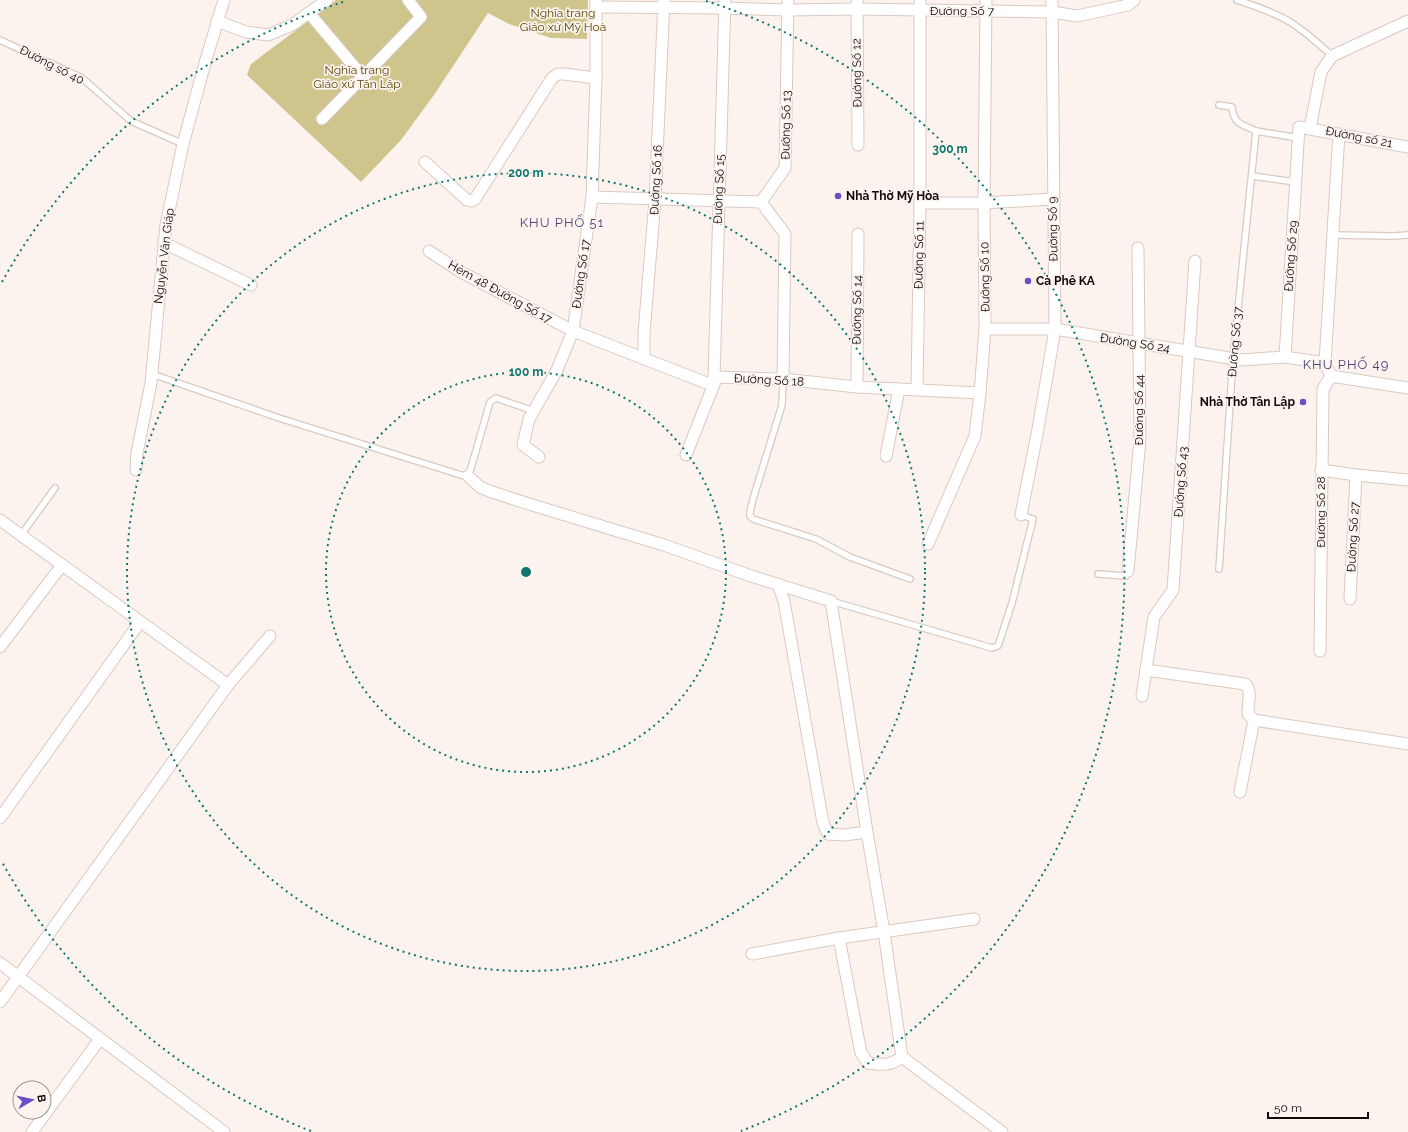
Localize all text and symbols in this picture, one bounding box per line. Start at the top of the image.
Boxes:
street label: Đường Số 7 [930,4,995,18]
park label: Nghĩa trang Giáo xứ Mỹ Hoà [520,6,606,34]
street label: Đường Số 12 [849,38,865,108]
street label: Đường số 40 [18,43,86,87]
park label: Nghĩa trang Giáo xứ Tân Lập [313,63,401,91]
street label: Đường Số 13 [778,90,794,160]
street label: Đường số 21 [1324,124,1394,150]
text: 300 m [932,142,968,156]
street label: Đường Số 16 [647,145,665,215]
street label: Đường Số 15 [711,154,727,224]
text: 200 m [508,166,544,180]
place label: Nhà Thờ Mỹ Hòa [846,189,939,203]
marker: Nhà Thờ Mỹ Hòa [833,191,843,201]
street label: Đường Số 9 [1045,196,1061,262]
street label: Nguyễn Văn Giáp [151,207,177,305]
district label: KHU PHỐ 51 [520,214,604,230]
street label: Đường Số 29 [1282,220,1300,292]
street label: Đường Số 11 [911,221,927,289]
street label: Đường Số 17 [569,238,593,309]
street label: Đường Số 10 [977,242,993,312]
street label: Hẻm 48 Đường Số 17 [446,258,555,327]
place label: Cà Phê KA [1036,274,1096,288]
street label: Đường Số 14 [849,275,865,345]
marker: Cà Phê KA [1023,276,1033,286]
street label: Đường Số 37 [1225,306,1245,378]
street label: Đường Số 24 [1099,331,1171,356]
district label: KHU PHỐ 49 [1303,356,1389,372]
text: 100 m [509,365,543,379]
street label: Đường Số 18 [734,371,804,389]
street label: Đường Số 44 [1132,374,1146,445]
place label: Nhà Thờ Tân Lập [1200,395,1295,409]
marker: Nhà Thờ Tân Lập [1298,397,1308,407]
street label: Đường Số 43 [1172,446,1190,518]
street label: Đường Số 28 [1314,476,1328,548]
street label: Đường Số 27 [1344,501,1362,573]
centre of rings [519,565,533,579]
north arrow [12,1080,52,1120]
text: B [34,1094,48,1104]
scale bar [1268,1094,1368,1120]
text: 50 m [1274,1101,1302,1115]

